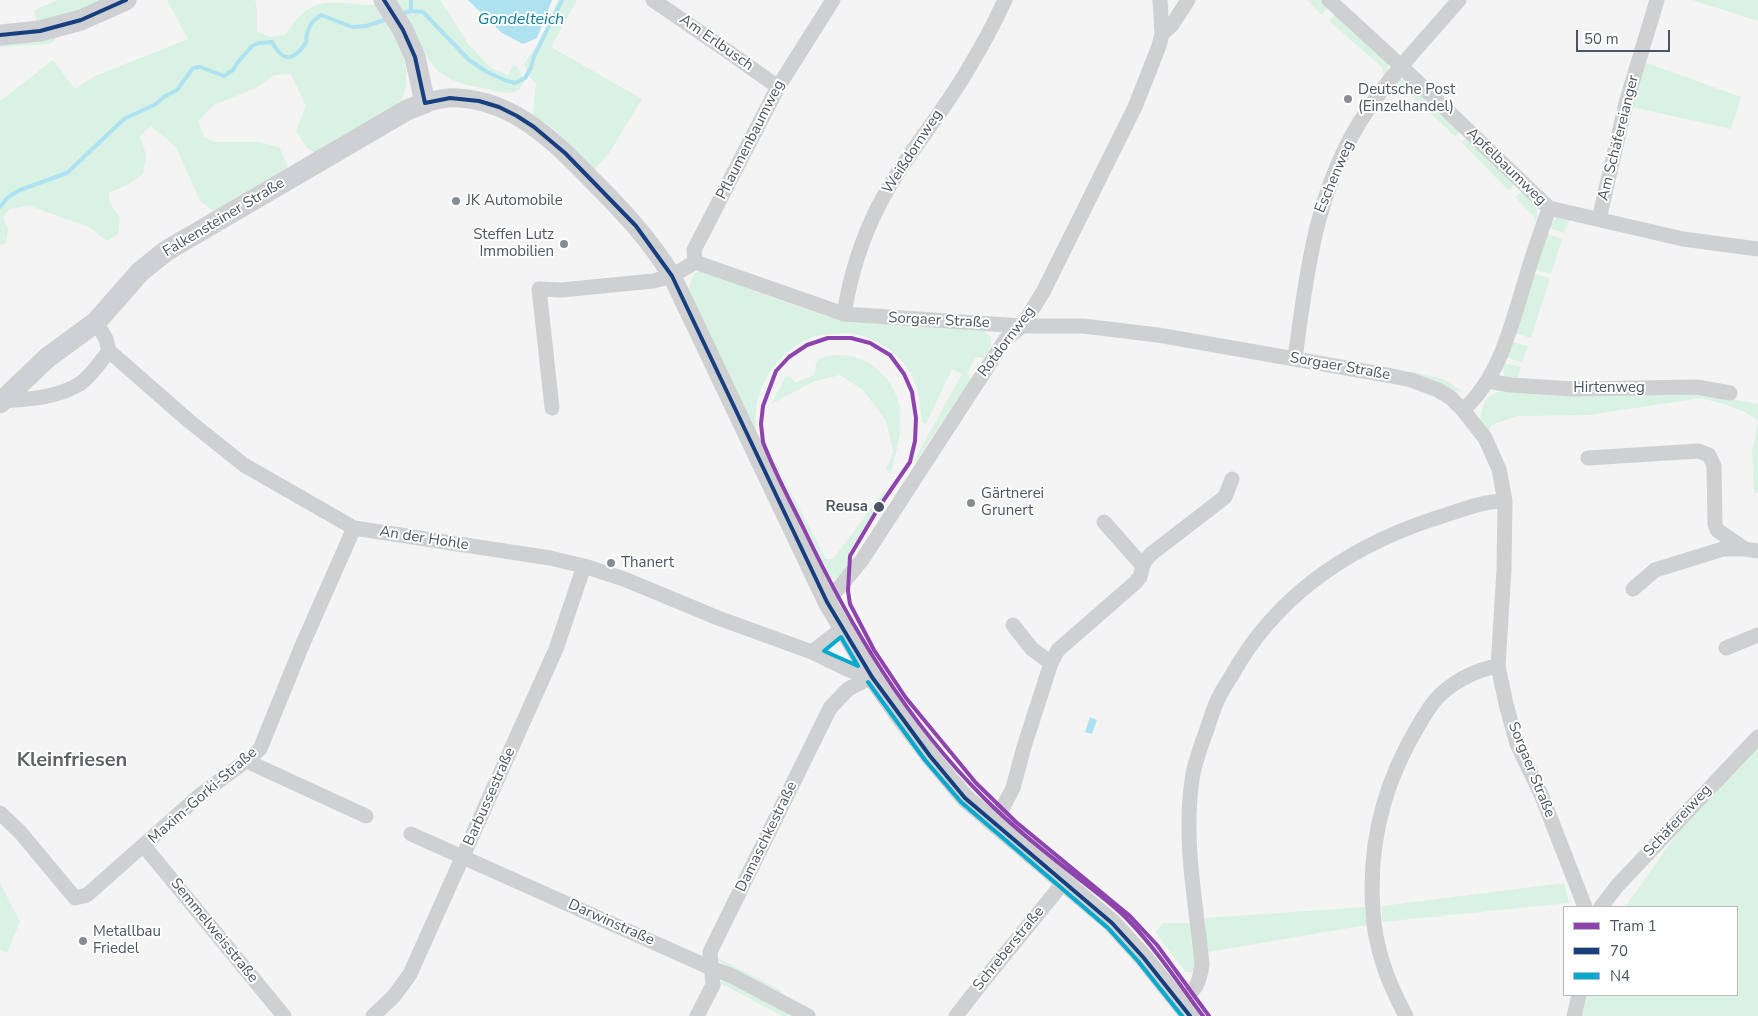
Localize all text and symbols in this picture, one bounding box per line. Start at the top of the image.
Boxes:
water label: Gondelteich [478,10,564,30]
street label: Am Erlbusch [676,11,756,75]
scale bar [1578,20,1672,52]
text: 50 m [1584,29,1619,49]
street label: Am Schäfereianger [1595,74,1643,202]
street label: Pflaumenbaumweg [713,77,789,203]
place label: Deutsche Post (Einzelhandel) [1358,81,1455,116]
marker: Deutsche Post (Einzelhandel) [1342,93,1354,105]
street label: Weißdornweg [879,107,947,197]
street label: Apfelbaumweg [1462,124,1550,210]
street label: Eschenweg [1312,138,1358,216]
street label: Falkensteiner Straße [160,175,288,261]
place label: JK Automobile [466,192,563,210]
marker: JK Automobile [450,195,462,207]
place label: Steffen Lutz Immobilien [473,226,554,261]
marker: Steffen Lutz Immobilien [558,238,570,250]
street label: Rotdornweg [975,303,1039,381]
street label: Sorgaer Straße [888,309,990,333]
street label: Sorgaer Straße [1288,349,1392,385]
street label: Hirtenweg [1573,379,1645,397]
place label: Gärtnerei Grunert [981,485,1044,520]
marker: Gärtnerei Grunert [965,497,977,509]
place label: Reusa [826,498,868,516]
marker: Reusa [872,500,886,514]
street label: An der Hohle [378,523,470,555]
place label: Thanert [621,554,674,572]
marker: Thanert [605,557,617,569]
street label: Sorgaer Straße [1504,719,1558,821]
street label: Maxim-Gorki-Straße [145,744,261,848]
street label: Barbussestraße [460,745,520,849]
district label: Kleinfriesen [17,749,127,773]
street label: Damaschkestraße [732,779,802,895]
street label: Schäfereiweg [1640,781,1716,861]
street label: Semmelweisstraße [166,875,262,987]
street label: Darwinstraße [565,896,657,950]
street label: Schreberstraße [970,903,1048,995]
legend [1563,906,1738,996]
text: Tram 1 [1610,916,1657,936]
place label: Metallbau Friedel [93,923,161,958]
marker: Metallbau Friedel [77,935,89,947]
text: 70 [1610,941,1628,961]
text: N4 [1610,966,1630,986]

